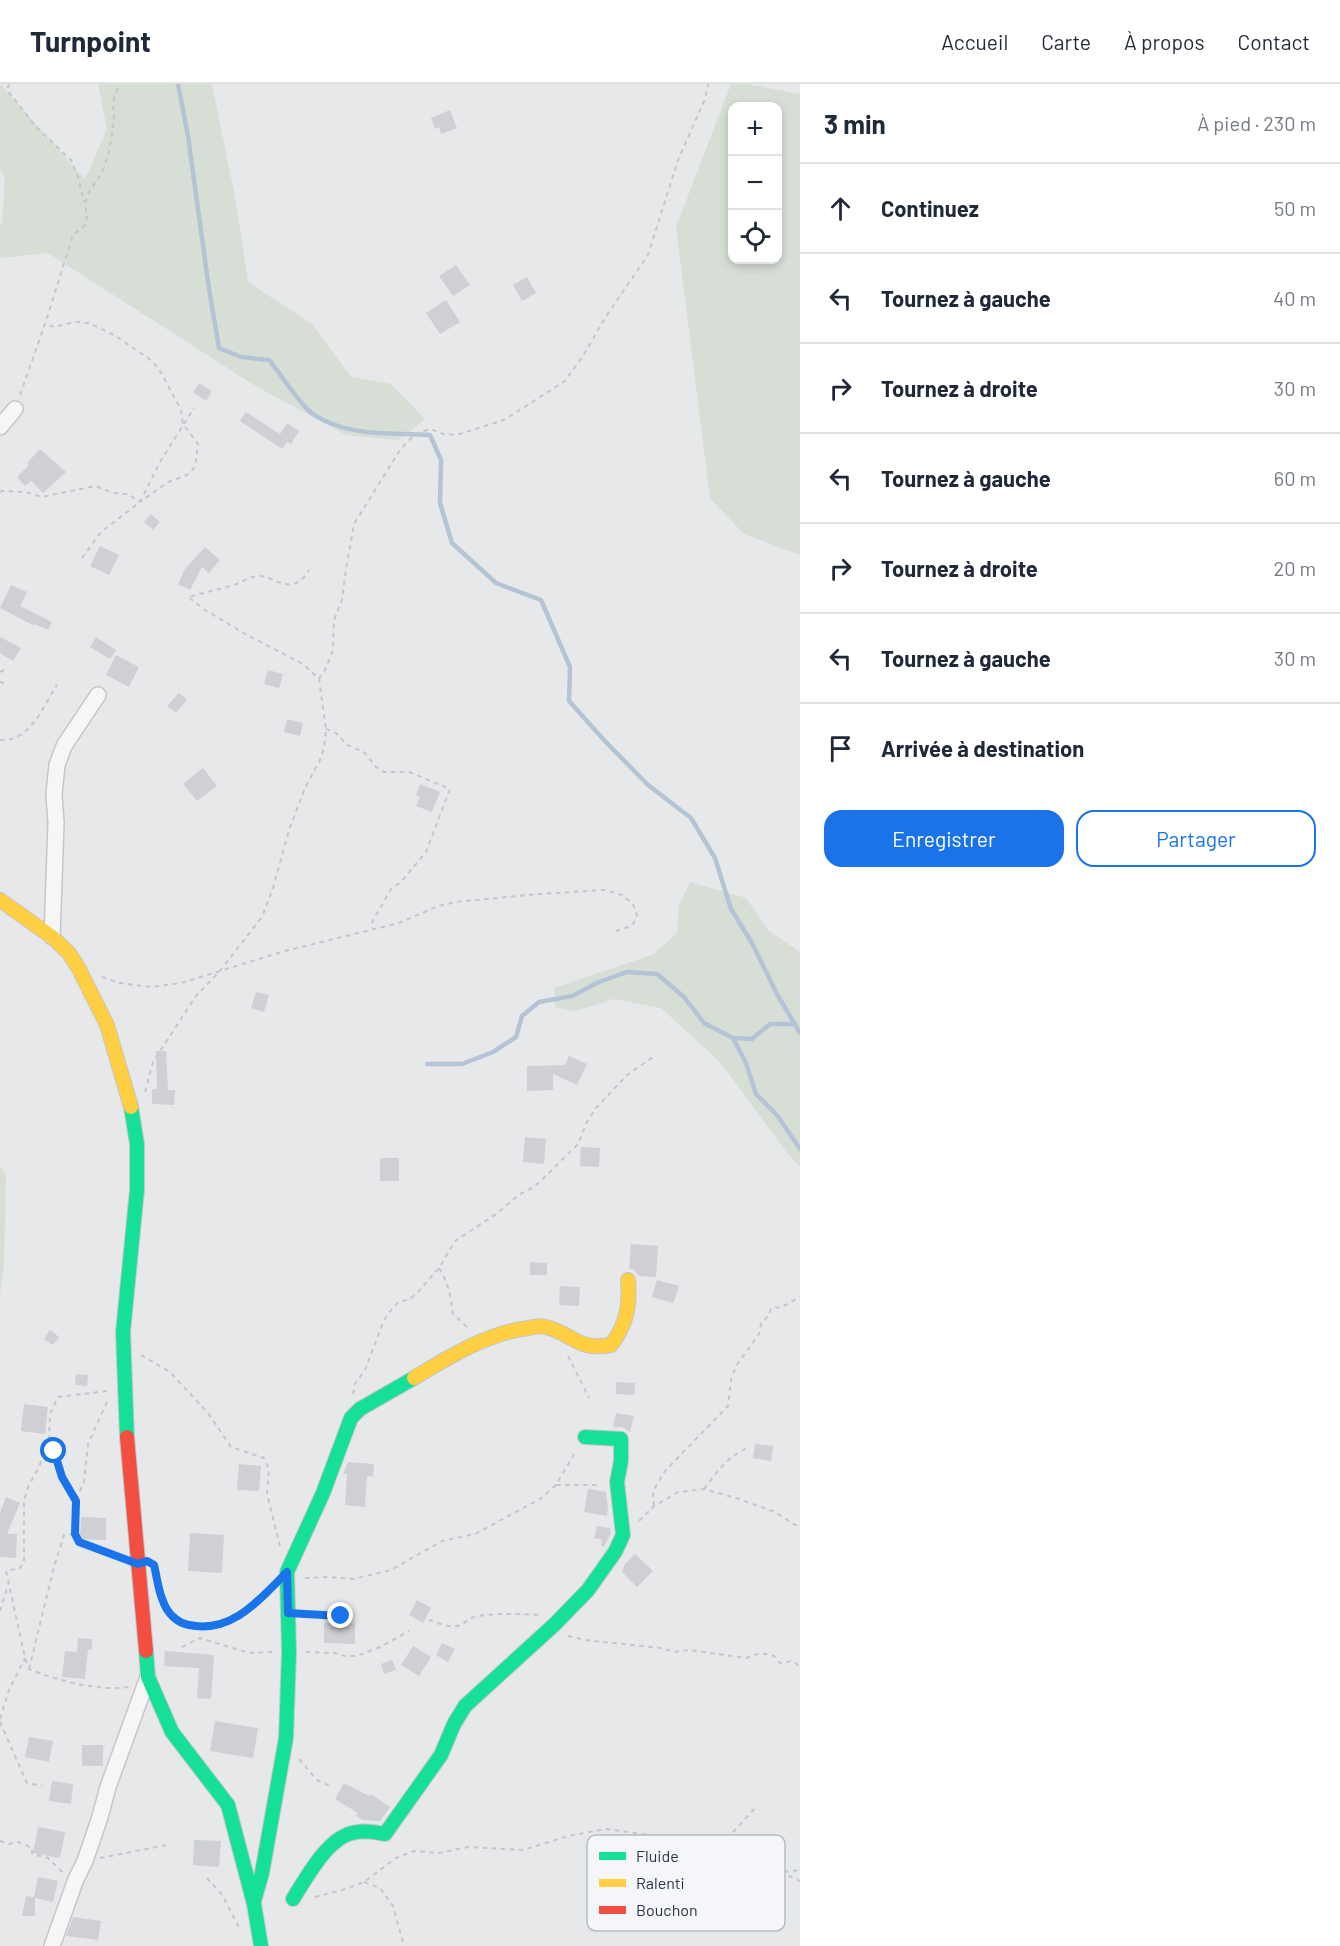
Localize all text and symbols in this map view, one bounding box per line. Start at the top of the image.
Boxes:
text: Turnpoint [30,24,151,58]
text: Accueil [941,29,1008,54]
text: Carte [1041,29,1091,54]
text: À propos [1124,29,1205,54]
text: Contact [1238,29,1310,54]
map controls [728,102,782,264]
button: + [728,102,782,156]
text: 3 min [824,108,886,139]
text: À pied · 230 m [1197,111,1316,135]
button: − [728,156,782,210]
icon: ahead [824,192,857,225]
text: Continuez [881,195,979,221]
text: 50 m [1274,196,1316,220]
button: locate [728,210,782,264]
icon: left [824,282,857,315]
text: Tournez à gauche [881,285,1051,311]
text: 40 m [1273,286,1316,310]
icon: right [824,372,857,405]
text: Tournez à droite [881,375,1038,401]
text: 30 m [1274,376,1316,400]
icon: left [824,462,857,495]
text: Tournez à gauche [881,465,1051,491]
text: 60 m [1274,466,1316,490]
icon: right [824,552,857,585]
text: Tournez à droite [881,555,1038,581]
text: 20 m [1273,556,1316,580]
icon: left [824,642,857,675]
text: Tournez à gauche [881,645,1051,671]
text: 30 m [1274,646,1316,670]
icon: arrive [824,732,857,765]
text: Arrivée à destination [881,735,1084,761]
button: Enregistrer [824,810,1064,867]
button: Partager [1076,810,1316,867]
route start [40,1437,66,1463]
route end [327,1602,353,1628]
legend [587,1835,785,1931]
text: Fluide [636,1846,679,1865]
text: Ralenti [636,1873,685,1892]
text: Bouchon [636,1900,698,1919]

